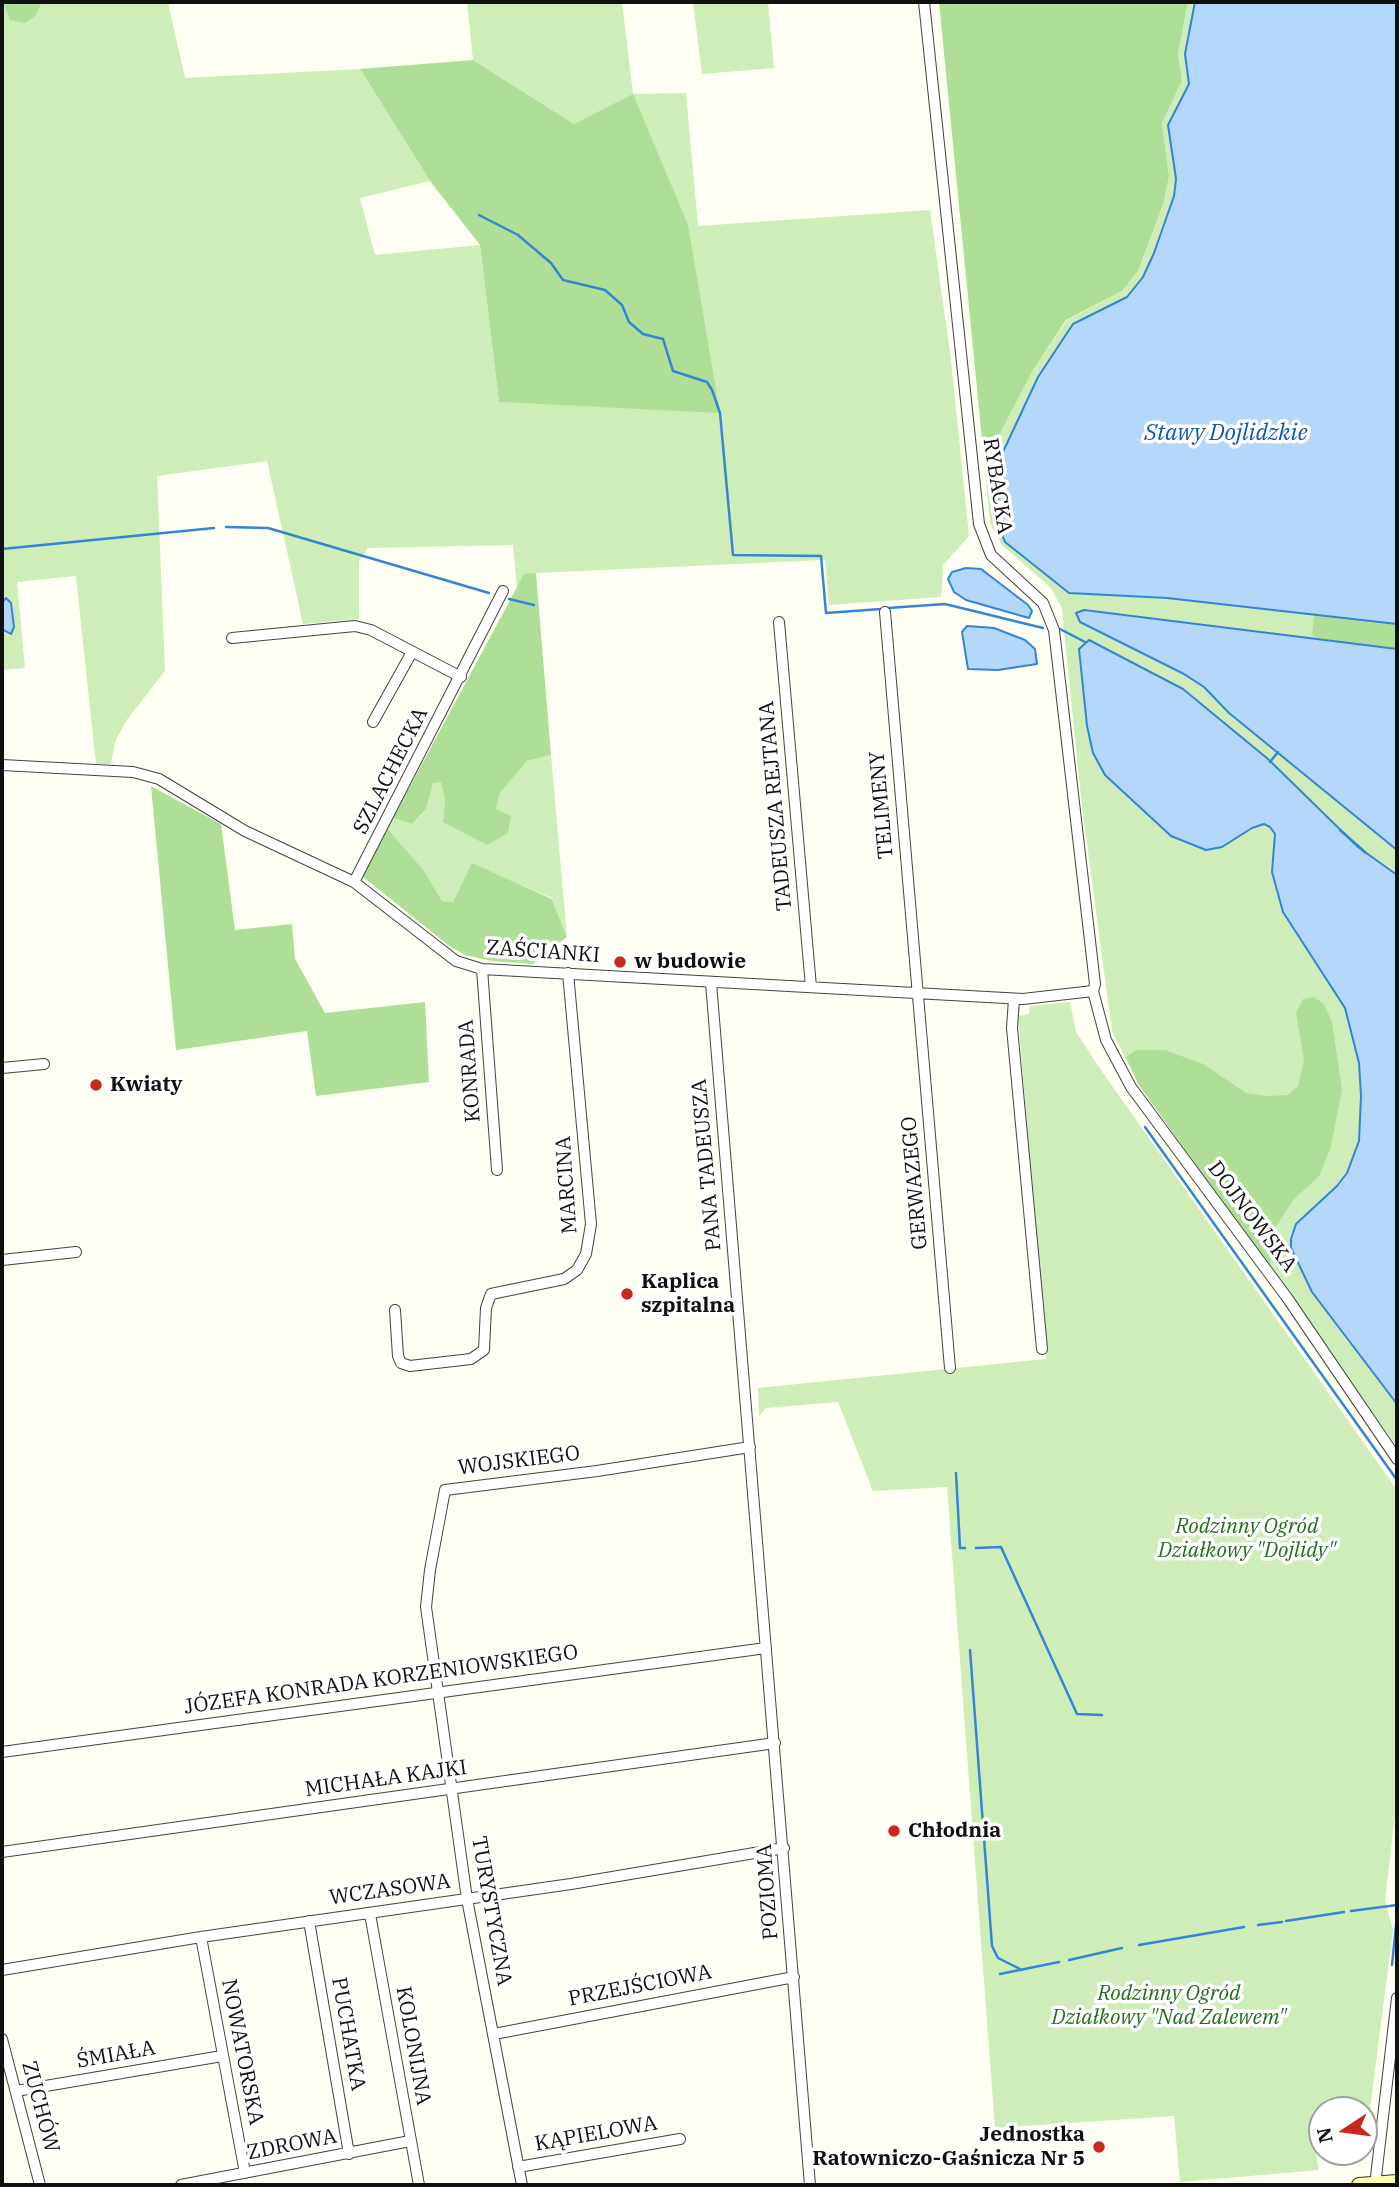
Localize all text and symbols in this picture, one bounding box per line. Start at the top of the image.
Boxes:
water label: Stawy Dojlidzkie [1144,419,1308,447]
street label: RYBACKA [977,436,1017,536]
street label: TADEUSZA REJTANA [754,700,798,912]
street label: SZLACHECKA [348,703,434,839]
street label: TELIMENY [865,750,899,860]
street label: ZAŚCIANKI [485,935,601,969]
place label: w budowie [634,949,746,975]
marker: w budowie [612,954,628,970]
street label: KONRADA [454,1019,486,1123]
place label: Kwiaty [110,1072,182,1098]
marker: Kwiaty [88,1077,104,1093]
street label: PANA TADEUSZA [687,1078,727,1252]
street label: GERWAZEGO [897,1115,933,1251]
street label: MARCINA [551,1135,583,1235]
street label: DOJNOWSKA [1202,1157,1302,1277]
place label: Kaplica szpitalna [641,1269,735,1319]
marker: Kaplica szpitalna [619,1286,635,1302]
street label: WOJSKIEGO [457,1441,581,1481]
park label: Rodzinny Ogród Działkowy "Dojlidy" [1158,1514,1336,1564]
street label: JÓZEFA KONRADA KORZENIOWSKIEGO [182,1640,580,1720]
street label: MICHAŁA KAJKI [303,1755,469,1803]
place label: Chłodnia [908,1818,1001,1844]
marker: Chłodnia [886,1823,902,1839]
street label: TURYSTYCZNA [465,1834,517,1988]
street label: POZIOMA [752,1843,784,1941]
street label: WCZASOWA [328,1869,452,1911]
street label: PRZEJŚCIOWA [566,1960,714,2012]
street label: PUCHATKA [326,1975,370,2093]
street label: NOWATORSKA [215,1977,269,2127]
park label: Rodzinny Ogród Działkowy "Nad Zalewem" [1052,1981,1286,2031]
street label: KOLONIJNA [390,1985,436,2107]
street label: ŚMIAŁA [75,2036,157,2074]
street label: ZUCHÓW [16,2058,64,2156]
north arrow [1308,2096,1378,2166]
street label: KĄPIELOWA [533,2111,659,2157]
place label: Jednostka Ratowniczo-Gaśnicza Nr 5 [812,2122,1085,2172]
street label: ZDROWA [245,2124,339,2166]
text: N [1311,2125,1338,2145]
marker: Jednostka Ratowniczo-Gaśnicza Nr 5 [1091,2139,1107,2155]

